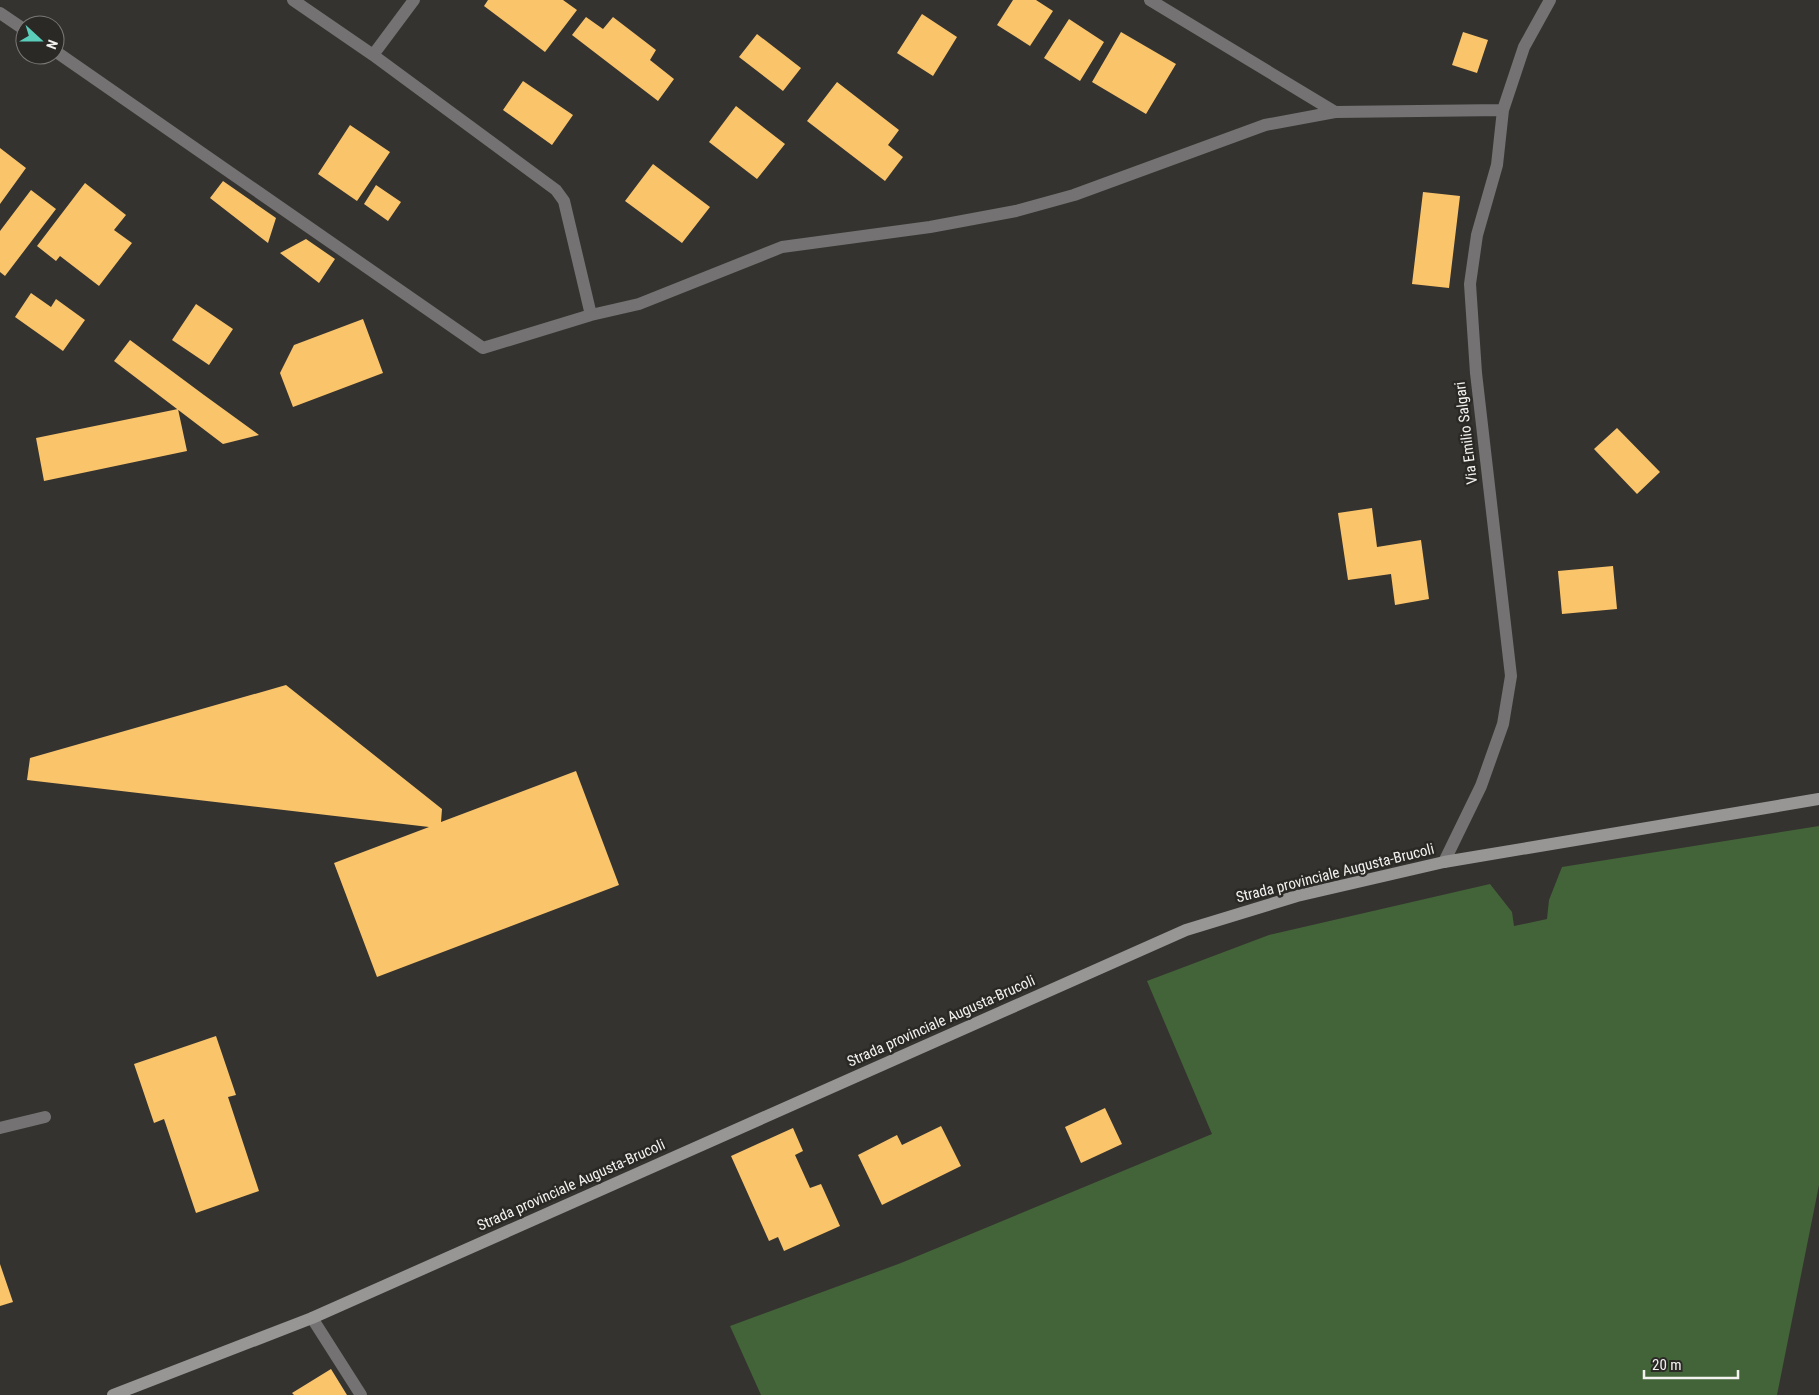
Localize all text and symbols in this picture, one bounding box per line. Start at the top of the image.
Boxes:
north arrow [15,15,65,65]
text: N [43,38,61,52]
street label: Via Emilio Salgari [1451,381,1481,485]
street label: Strada provinciale Augusta-Brucoli [1234,840,1436,906]
street label: Strada provinciale Augusta-Brucoli [844,971,1038,1071]
street label: Strada provinciale Augusta-Brucoli [474,1135,668,1235]
scale bar [1644,1348,1738,1380]
text: 20 m [1652,1356,1682,1374]

